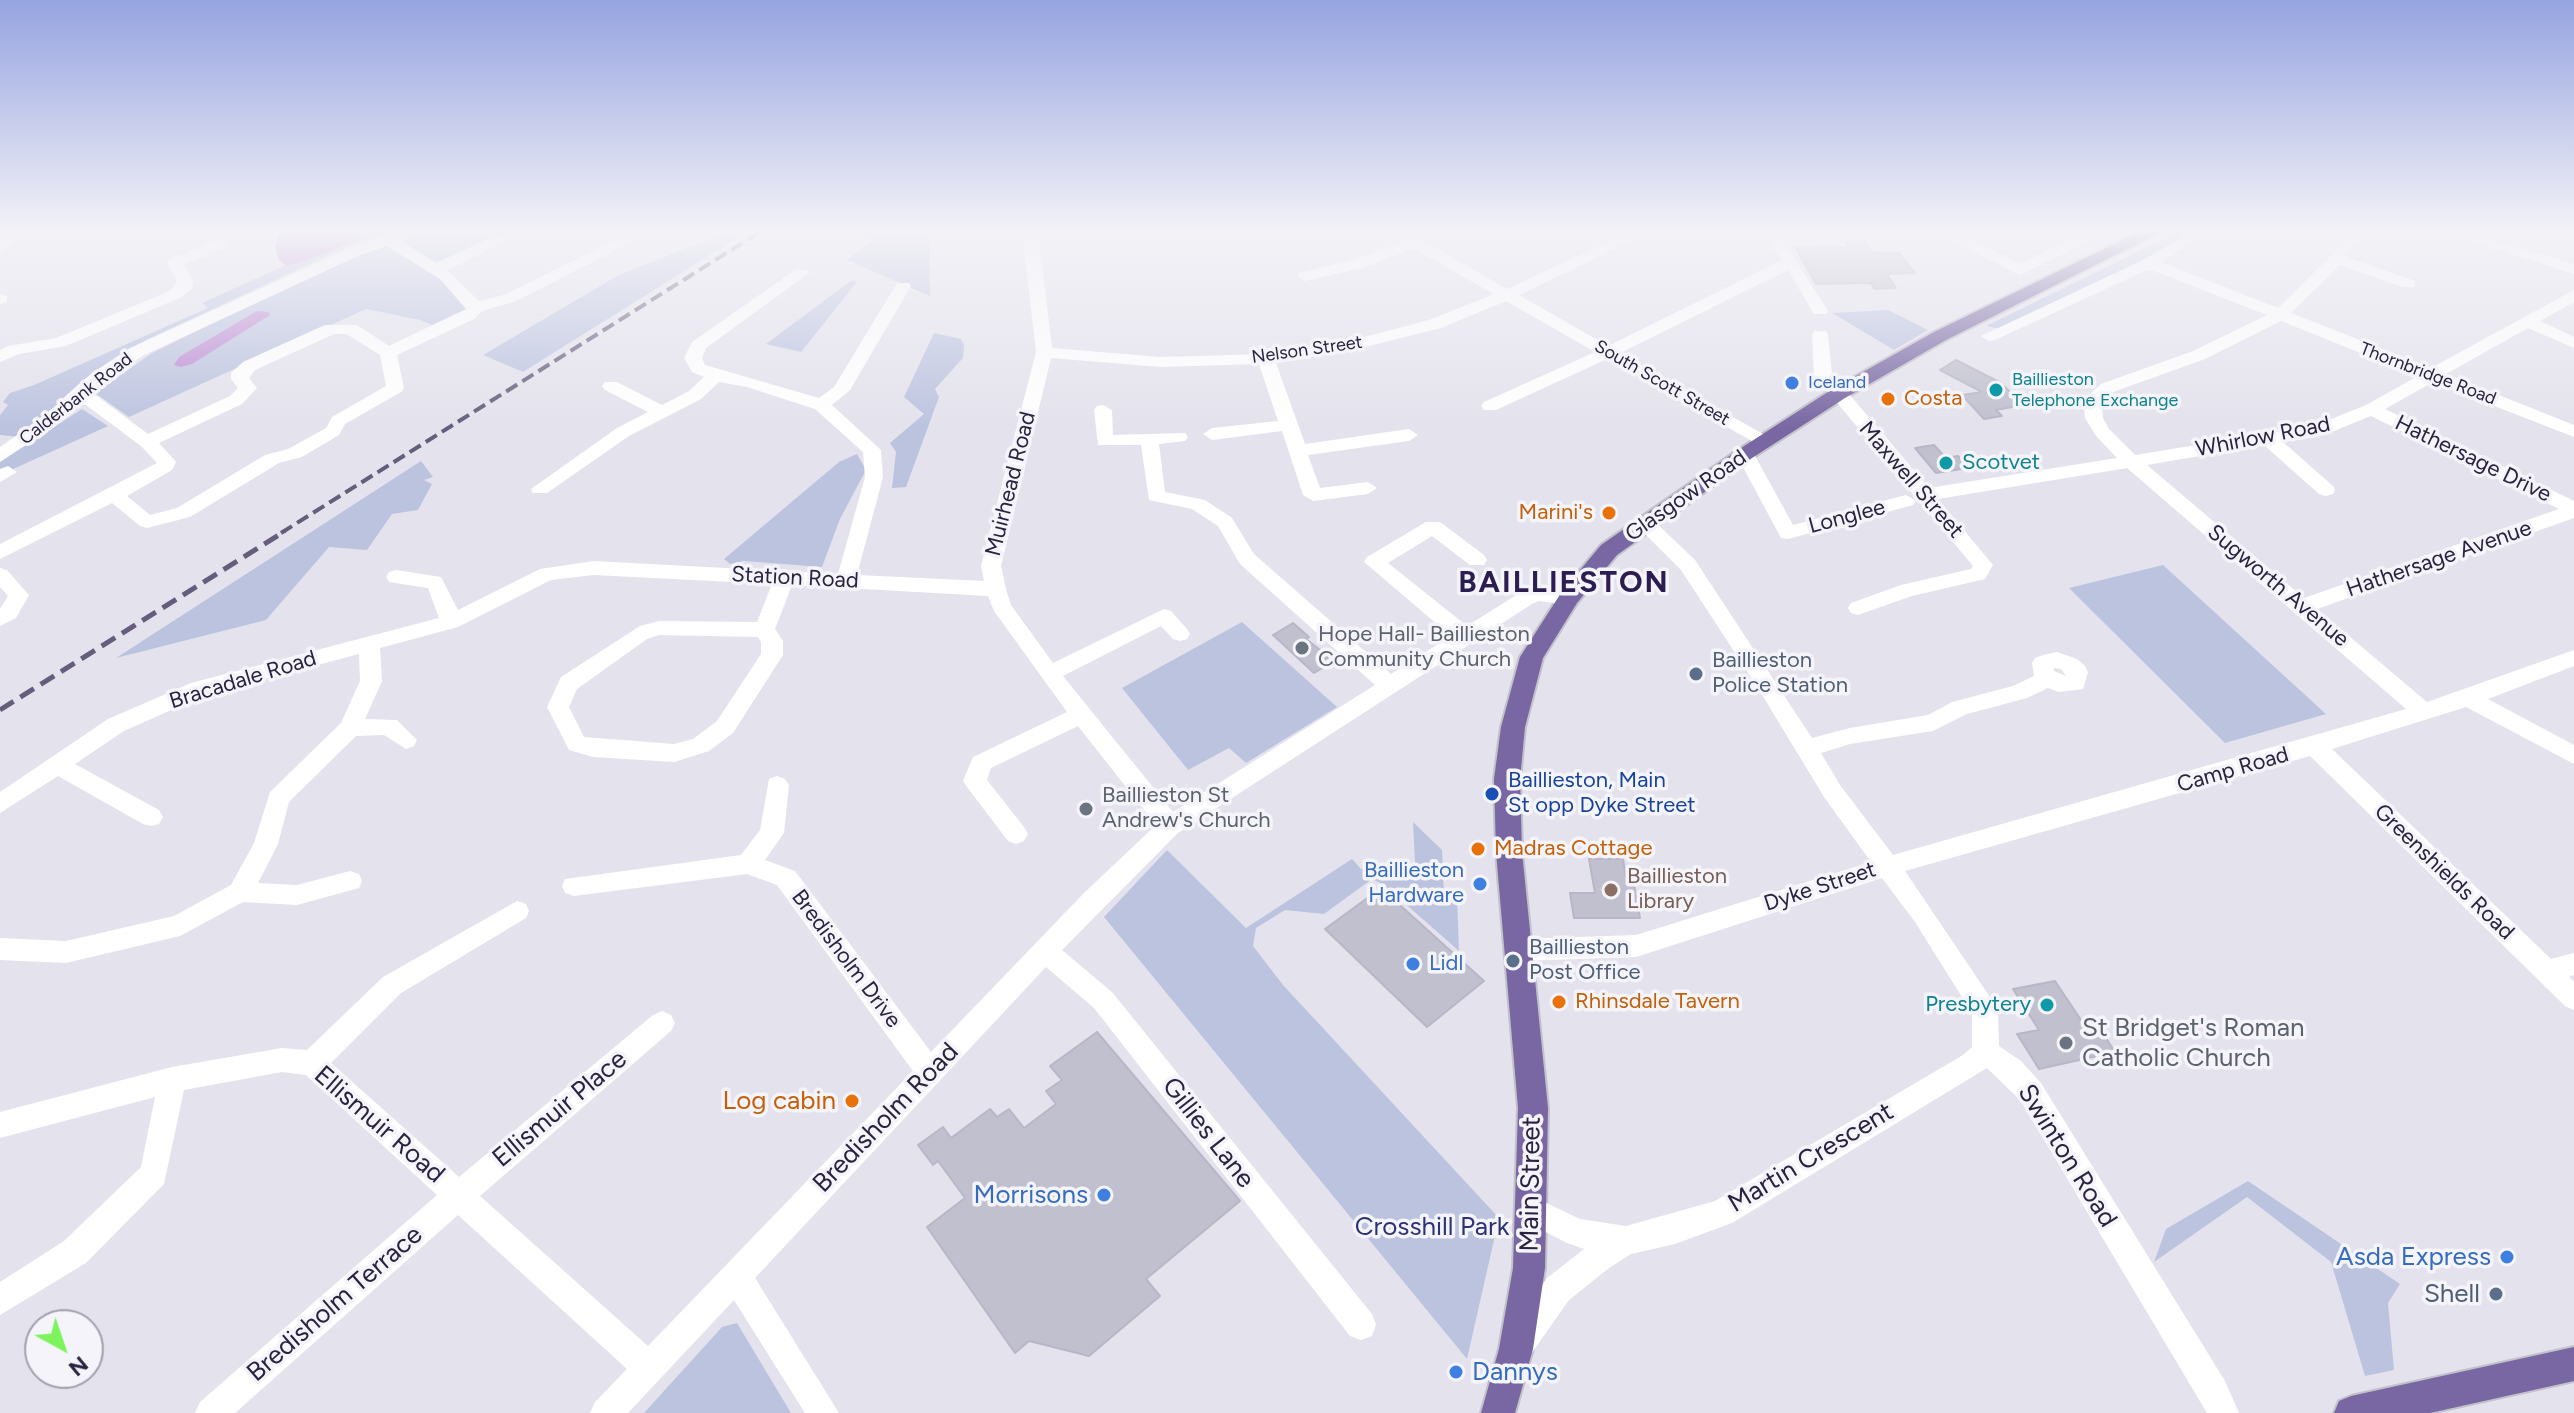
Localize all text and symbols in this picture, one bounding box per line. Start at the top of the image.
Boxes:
street label: Nelson Street [1250,332,1364,368]
street label: South Scott Street [1591,336,1733,430]
street label: Thornbridge Road [2357,338,2499,410]
street label: Calderbank Road [15,348,137,450]
place label: Baillieston Telephone Exchange [2012,369,2178,412]
place label: Iceland [1808,372,1866,394]
marker: Iceland [1783,374,1801,392]
marker: Baillieston Telephone Exchange [1987,381,2005,399]
place label: Costa [1904,386,1962,412]
marker: Costa [1879,390,1897,408]
street label: Muirhead Road [980,409,1042,559]
street label: Hathersage Drive [2391,410,2555,508]
street label: Whirlow Road [2193,411,2333,463]
street label: Maxwell Street [1853,416,1969,544]
street label: Glasgow Road [1620,445,1752,547]
place label: Scotvet [1962,450,2040,476]
marker: Scotvet [1937,454,1955,472]
street label: Longlee [1806,494,1888,540]
place label: Marini's [1519,500,1593,526]
marker: Marini's [1600,504,1618,522]
street label: Hathersage Avenue [2343,515,2535,603]
street label: Sugworth Avenue [2202,519,2354,653]
street label: Station Road [731,561,859,595]
district label: BAILLIESTON [1458,565,1670,601]
place label: Hope Hall- Baillieston Community Church [1318,622,1530,674]
marker: Hope Hall- Baillieston Community Church [1293,639,1311,657]
street label: Bracadale Road [166,645,320,715]
place label: Baillieston Police Station [1712,648,1848,700]
marker: Baillieston Police Station [1687,665,1705,683]
street label: Camp Road [2174,741,2292,799]
place label: Baillieston, Main St opp Dyke Street [1508,768,1696,820]
place label: Baillieston St Andrew's Church [1102,783,1271,834]
marker: Baillieston, Main St opp Dyke Street [1483,785,1501,803]
street label: Greenshields Road [2369,799,2519,945]
marker: Baillieston St Andrew's Church [1077,800,1095,818]
place label: Madras Cottage [1494,836,1652,862]
marker: Madras Cottage [1469,840,1487,858]
street label: Dyke Street [1761,856,1879,918]
place label: Baillieston Hardware [1364,858,1464,910]
place label: Baillieston Library [1627,864,1727,916]
marker: Baillieston Hardware [1471,875,1489,893]
marker: Baillieston Library [1602,881,1620,899]
street label: Bredisholm Drive [785,885,907,1033]
place label: Baillieston Post Office [1529,935,1641,986]
place label: Lidl [1429,951,1463,977]
marker: Baillieston Post Office [1504,952,1522,970]
marker: Lidl [1404,955,1422,973]
place label: Rhinsdale Tavern [1575,989,1740,1015]
place label: Presbytery [1925,992,2031,1018]
marker: Rhinsdale Tavern [1550,993,1568,1011]
marker: Presbytery [2038,996,2056,1014]
place label: St Bridget's Roman Catholic Church [2082,1012,2304,1074]
marker: St Bridget's Roman Catholic Church [2057,1034,2075,1052]
street label: Bredisholm Road [807,1037,965,1199]
street label: Ellismuir Place [487,1044,633,1174]
street label: Ellismuir Road [307,1060,451,1190]
street label: Gillies Lane [1155,1072,1261,1194]
street label: Swinton Road [2011,1079,2123,1233]
place label: Log cabin [723,1085,836,1117]
marker: Log cabin [843,1092,861,1110]
street label: Martin Crescent [1723,1096,1899,1220]
street label: Main Street [1514,1116,1548,1252]
place label: Morrisons [973,1179,1088,1211]
marker: Morrisons [1095,1186,1113,1204]
park label: Crosshill Park [1355,1211,1509,1243]
street label: Bredisholm Terrace [241,1219,429,1389]
place label: Asda Express [2336,1241,2491,1273]
marker: Asda Express [2498,1248,2516,1266]
place label: Shell [2424,1278,2480,1310]
marker: Shell [2487,1285,2505,1303]
north arrow [24,1309,104,1389]
text: N [63,1350,94,1382]
place label: Dannys [1472,1356,1558,1388]
marker: Dannys [1447,1363,1465,1381]

